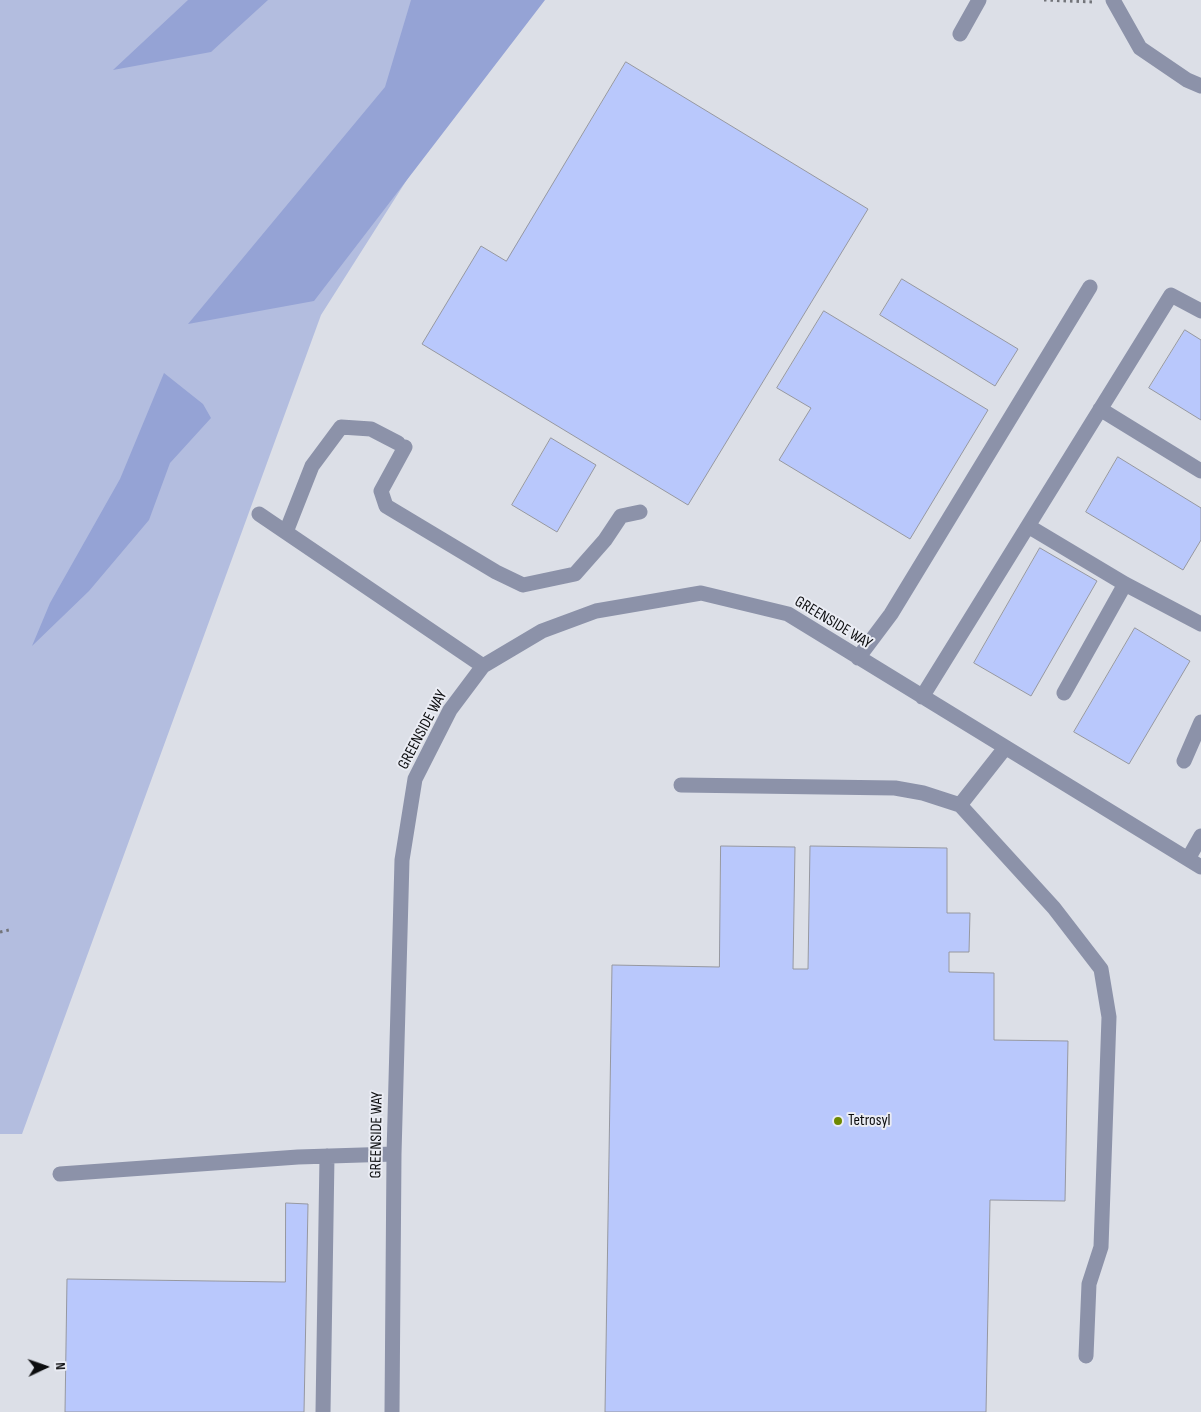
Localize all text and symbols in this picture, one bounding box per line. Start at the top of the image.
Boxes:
street label: GREENSIDE WAY [791,592,875,654]
street label: GREENSIDE WAY [394,687,452,773]
street label: GREENSIDE WAY [367,1091,387,1179]
place label: Tetrosyl [848,1111,891,1131]
marker: Tetrosyl [832,1115,844,1127]
north arrow [20,1342,70,1392]
text: N [52,1362,69,1370]

